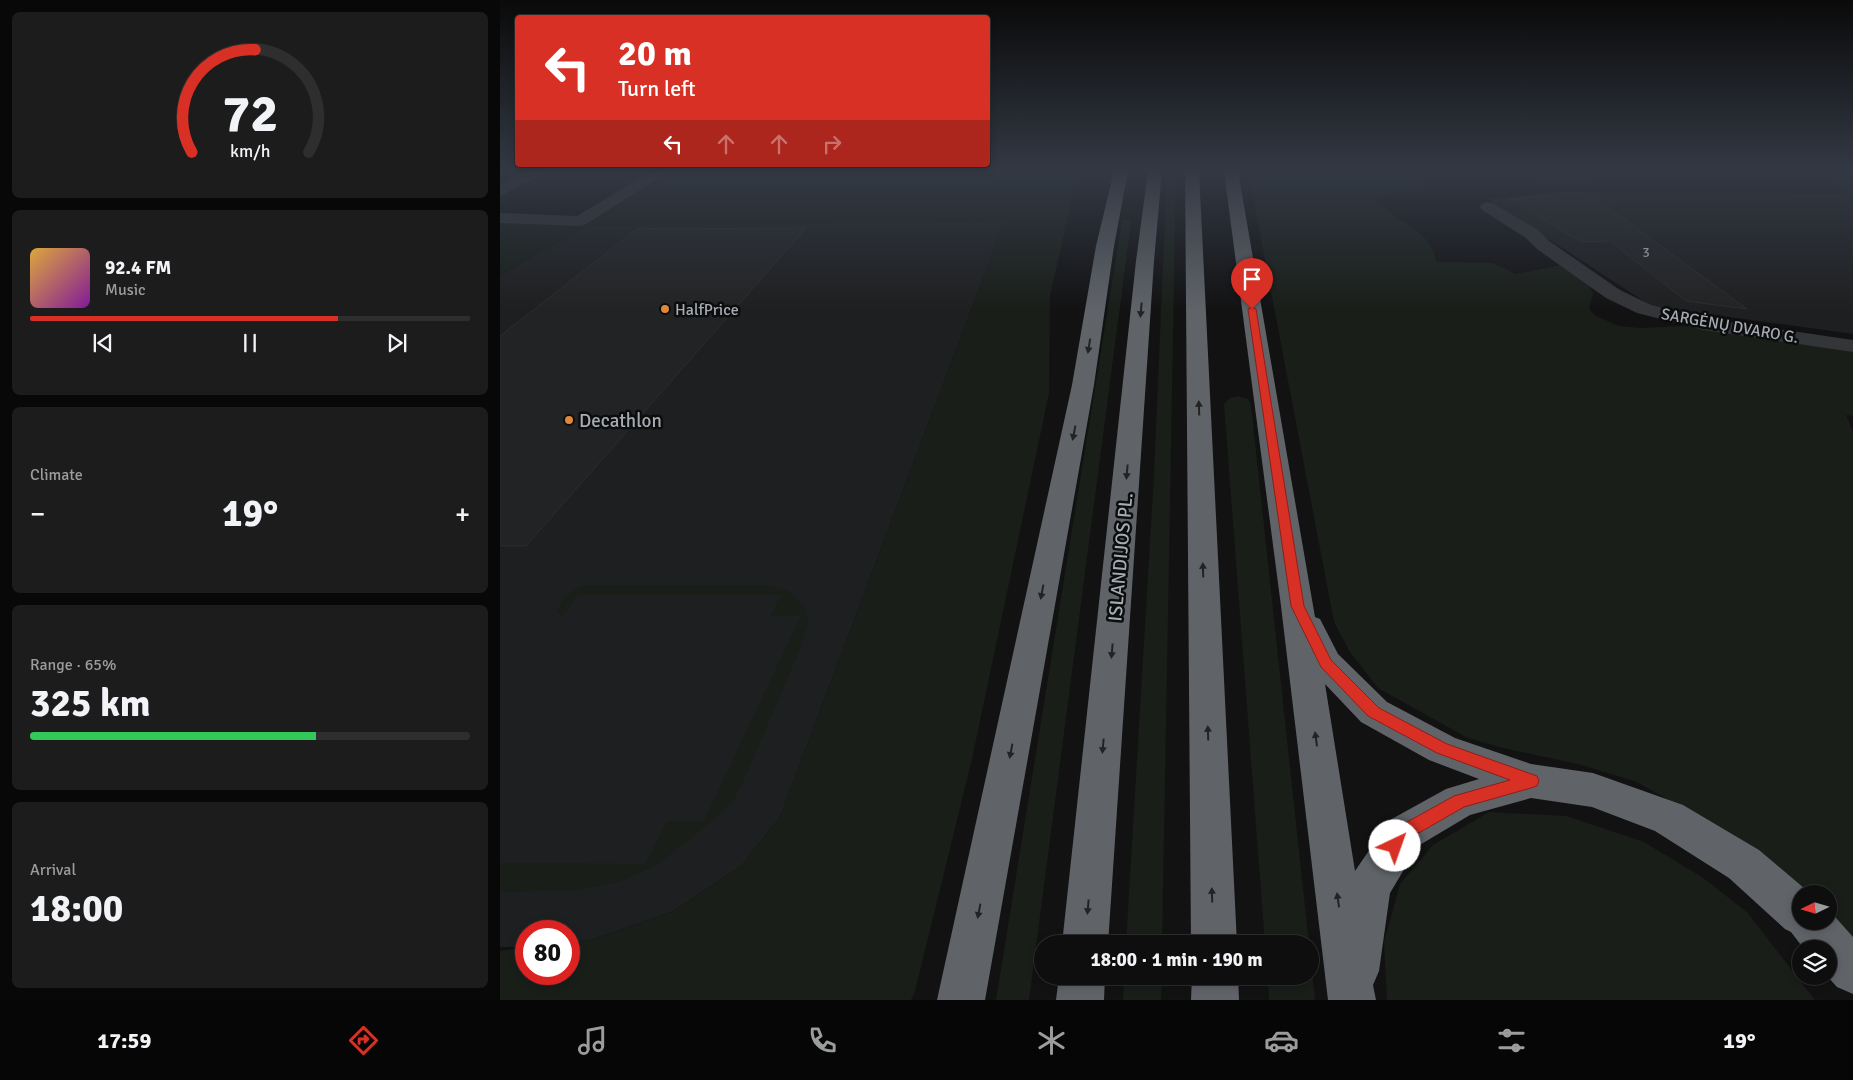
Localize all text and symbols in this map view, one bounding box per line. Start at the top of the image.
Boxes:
text: 20 m [618,32,692,75]
icon: left [535,35,600,100]
text: Turn left [618,75,696,102]
text: 72 [222,82,278,146]
icon: left [659,130,687,158]
icon: ahead [712,130,740,158]
icon: ahead [765,130,793,158]
icon: right [818,130,846,158]
text: km/h [230,140,270,162]
house number: 3 [1642,244,1650,261]
text: 92.4 FM [105,256,171,280]
pin [1231,258,1273,309]
icon: arrive [1238,265,1266,293]
text: Music [105,280,146,300]
place label: HalfPrice [675,300,739,320]
one-way arrow [1137,302,1145,318]
marker: HalfPrice [659,303,671,315]
street label: SARGĖNŲ DVARO G. [1660,304,1800,348]
icon: previous [89,329,117,357]
icon: pause [236,329,264,357]
icon: next [383,329,411,357]
one-way arrow [1085,339,1093,355]
one-way arrow [1195,399,1203,415]
place label: Decathlon [579,409,662,433]
marker: Decathlon [563,414,575,426]
one-way arrow [1069,425,1077,441]
one-way arrow [1123,464,1131,480]
text: Climate [30,465,83,485]
text: 19° [222,490,278,537]
street label: ISLANDIJOS PL. [1103,492,1139,623]
text: − [30,497,45,531]
text: + [455,497,470,531]
one-way arrow [1199,562,1207,578]
one-way arrow [1038,584,1046,599]
one-way arrow [1107,643,1115,659]
text: Range · 65% [30,655,116,675]
text: 325 km [30,680,151,727]
one-way arrow [1204,724,1212,740]
one-way arrow [1312,730,1320,746]
one-way arrow [1099,738,1107,754]
one-way arrow [1006,744,1014,760]
position arrow [1368,819,1420,871]
text: Arrival [30,860,76,880]
text: 18:00 [30,885,123,932]
north arrow [1792,885,1838,930]
map controls [1792,885,1837,985]
one-way arrow [1208,887,1216,903]
one-way arrow [1334,891,1342,907]
one-way arrow [1084,900,1092,916]
one-way arrow [975,903,983,918]
speed limit sign: 80 [515,920,580,985]
button: layers [1792,940,1837,985]
text: 18:00 · 1 min · 190 m [1090,948,1263,972]
icon: directions [346,1023,381,1058]
icon: music [575,1023,610,1058]
icon: phone [805,1023,840,1058]
icon: climate [1034,1023,1069,1058]
icon: car [1264,1023,1299,1058]
icon: filters [1494,1023,1529,1058]
text: 17:59 [97,1027,151,1054]
text: 19° [1723,1027,1756,1054]

